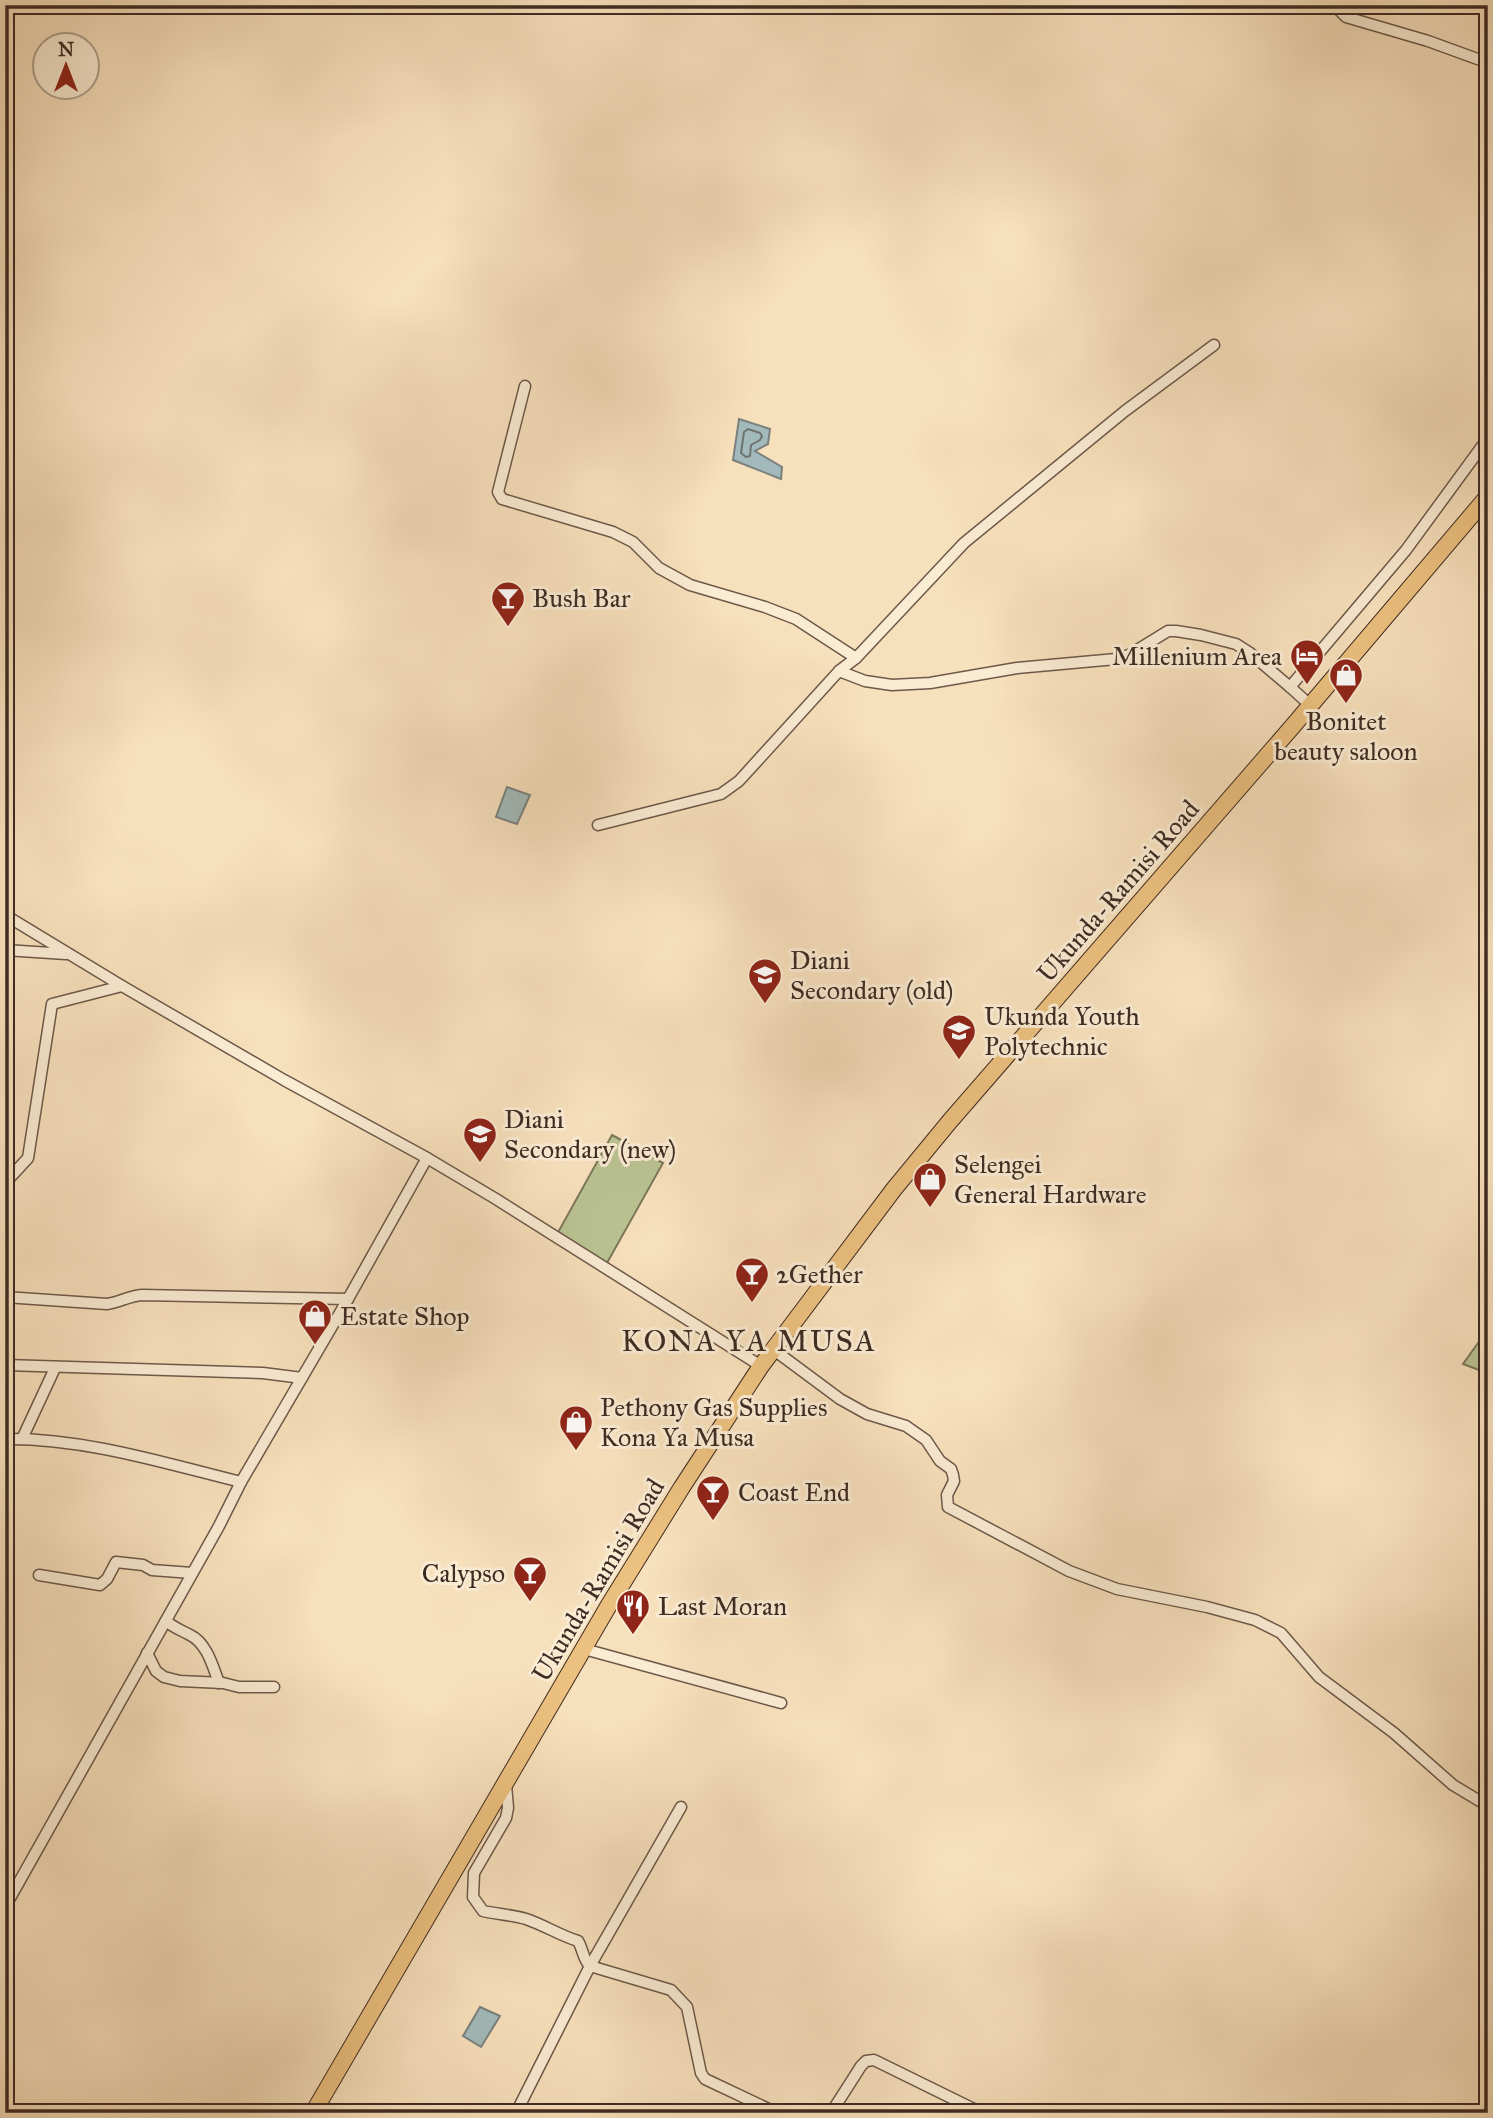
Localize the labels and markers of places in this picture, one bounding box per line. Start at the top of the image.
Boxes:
bar icon: Bush Bar [489,579,527,628]
place label: Bush Bar [532,582,631,614]
hotel icon: Millenium Area [1288,637,1326,686]
place label: Millenium Area [1112,640,1282,672]
shop icon: Bonitet beauty saloon [1327,656,1365,705]
place label: Bonitet beauty saloon [1274,705,1418,767]
place label: Diani Secondary (old) [790,944,953,1006]
school or university icon: Diani Secondary (old) [746,956,784,1005]
place label: Ukunda Youth Polytechnic [984,1000,1140,1062]
school or university icon: Ukunda Youth Polytechnic [940,1012,978,1061]
place label: Diani Secondary (new) [504,1103,676,1165]
school or university icon: Diani Secondary (new) [461,1115,499,1164]
place label: Selengei General Hardware [954,1148,1147,1210]
shop icon: Selengei General Hardware [911,1160,949,1209]
bar icon: 2Gether [733,1255,771,1304]
place label: 2Gether [776,1258,863,1290]
shop icon: Estate Shop [296,1297,334,1346]
place label: Estate Shop [340,1300,470,1332]
place label: Pethony Gas Supplies Kona Ya Musa [600,1391,827,1453]
shop icon: Pethony Gas Supplies Kona Ya Musa [557,1403,595,1452]
bar icon: Coast End [694,1473,732,1522]
place label: Coast End [738,1476,850,1508]
bar icon: Calypso [511,1554,549,1603]
place label: Calypso [422,1557,505,1589]
restaurant icon: Last Moran [614,1587,652,1636]
place label: Last Moran [658,1590,787,1622]

